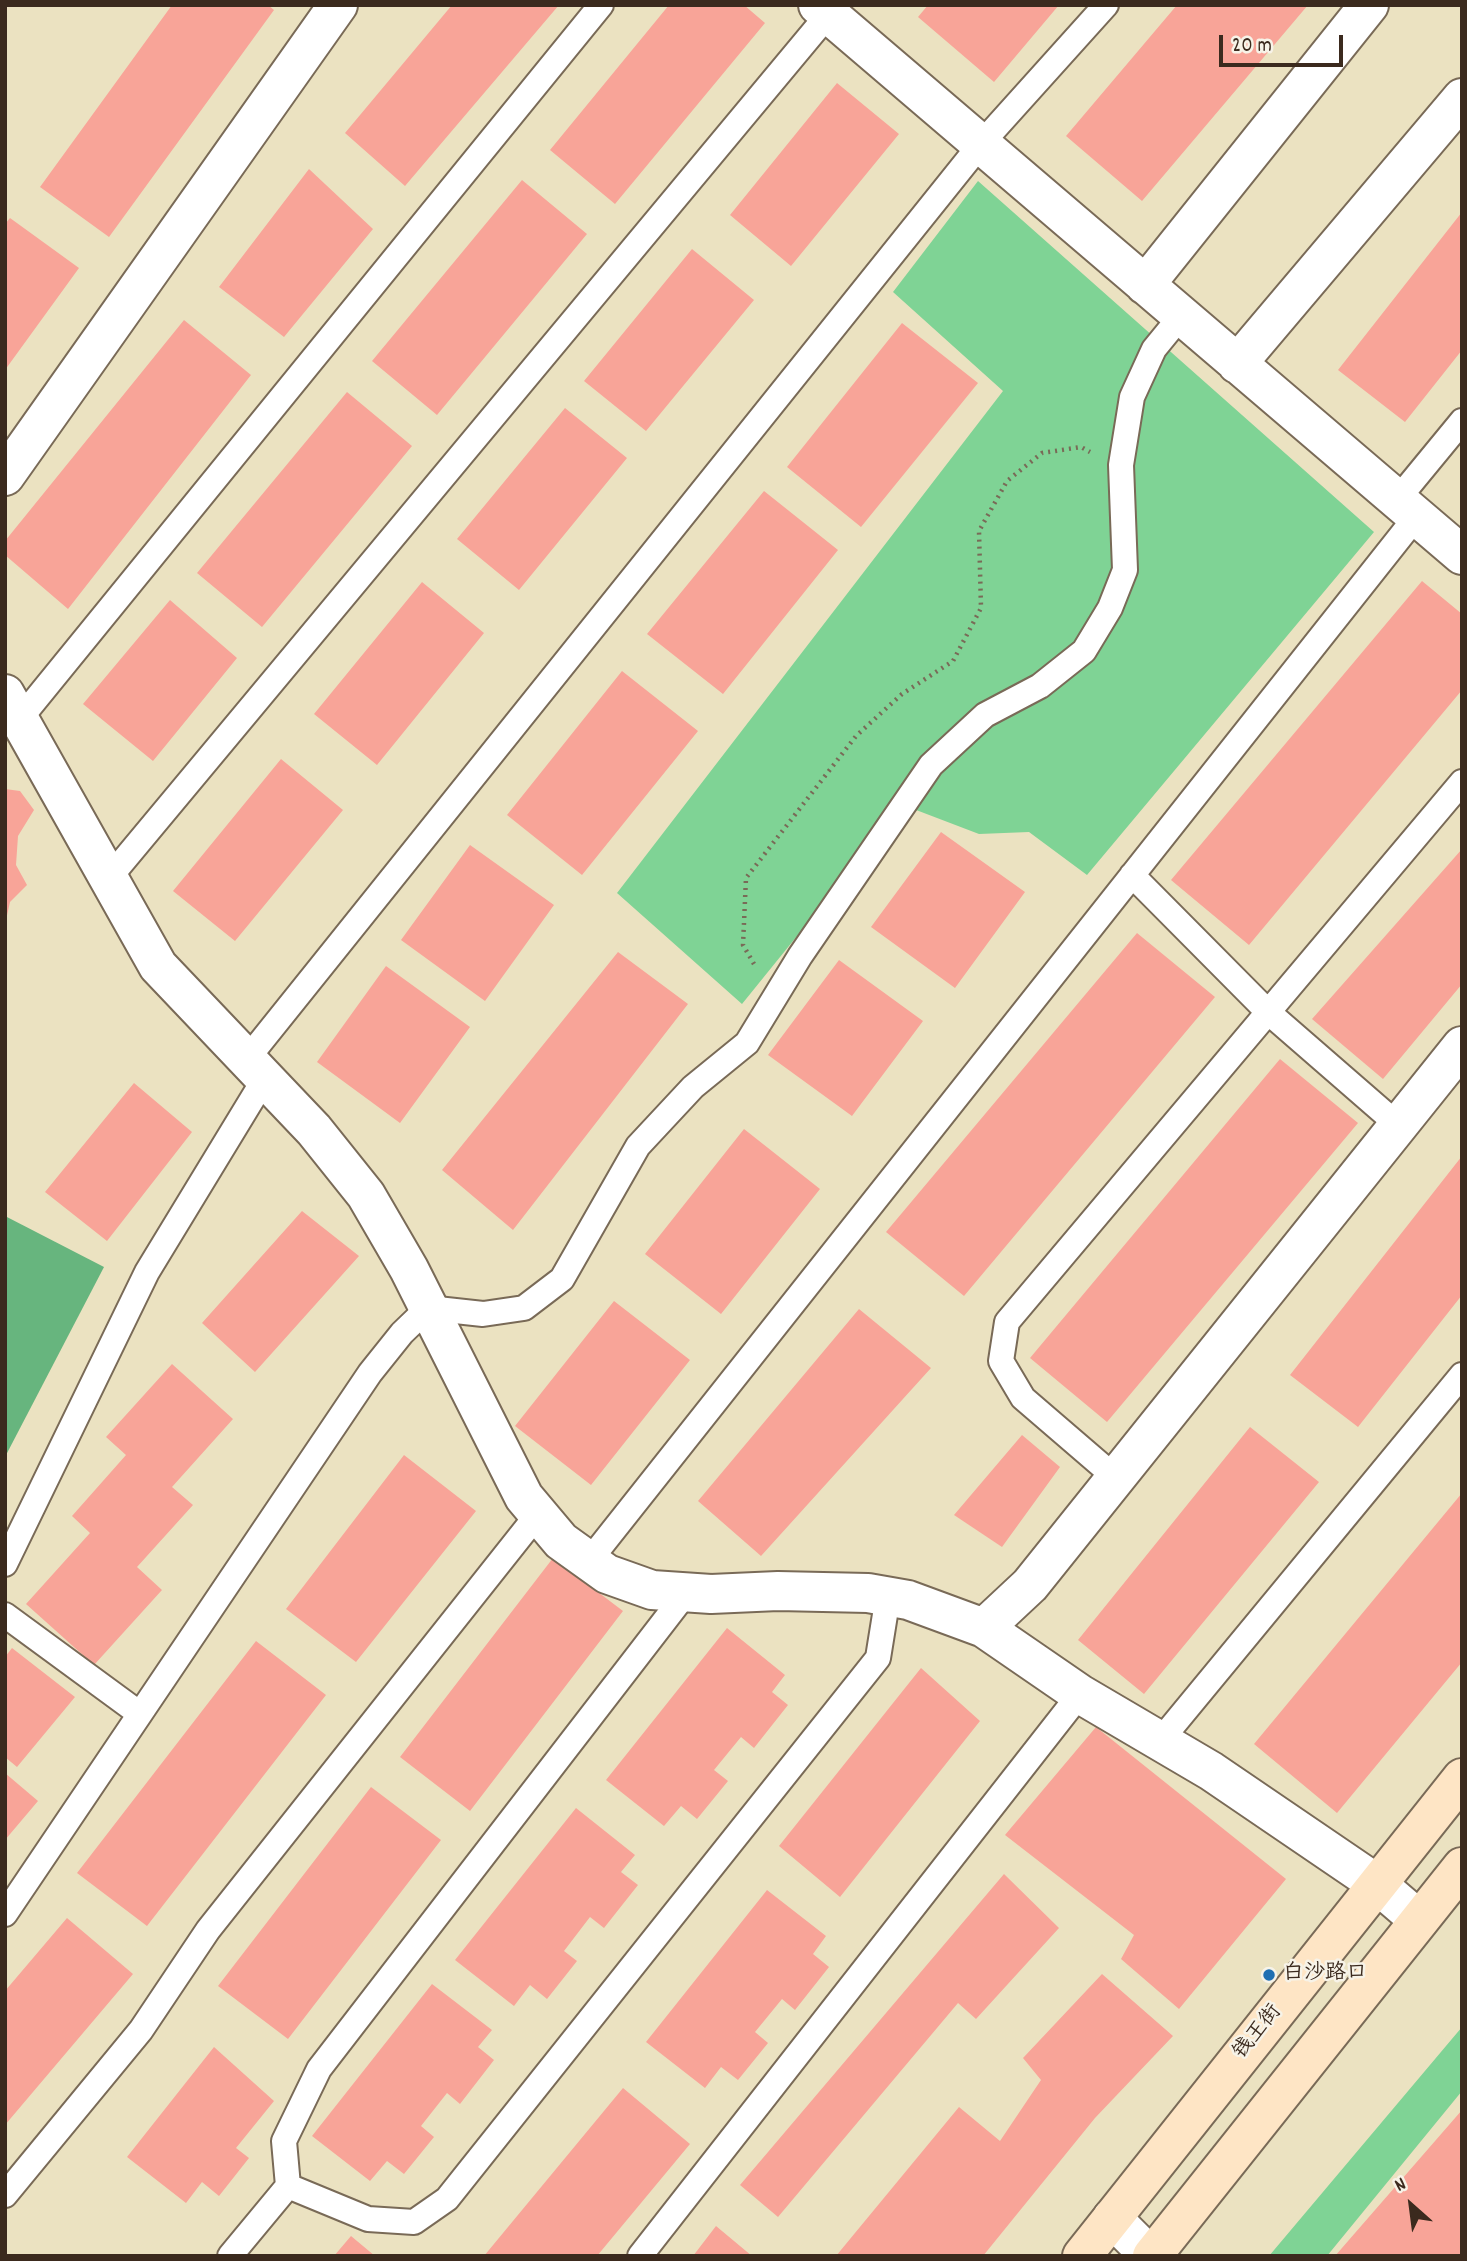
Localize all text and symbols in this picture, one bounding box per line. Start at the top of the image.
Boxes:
scale bar [1222,21,1346,65]
text: 20 m [1232,32,1272,62]
place label: 白沙路口 [1283,1962,1367,1988]
marker: 白沙路口 [1261,1967,1277,1983]
street label: 钱王街 [1229,2001,1289,2065]
north arrow [1376,2170,1446,2240]
text: N [1390,2172,1411,2200]

